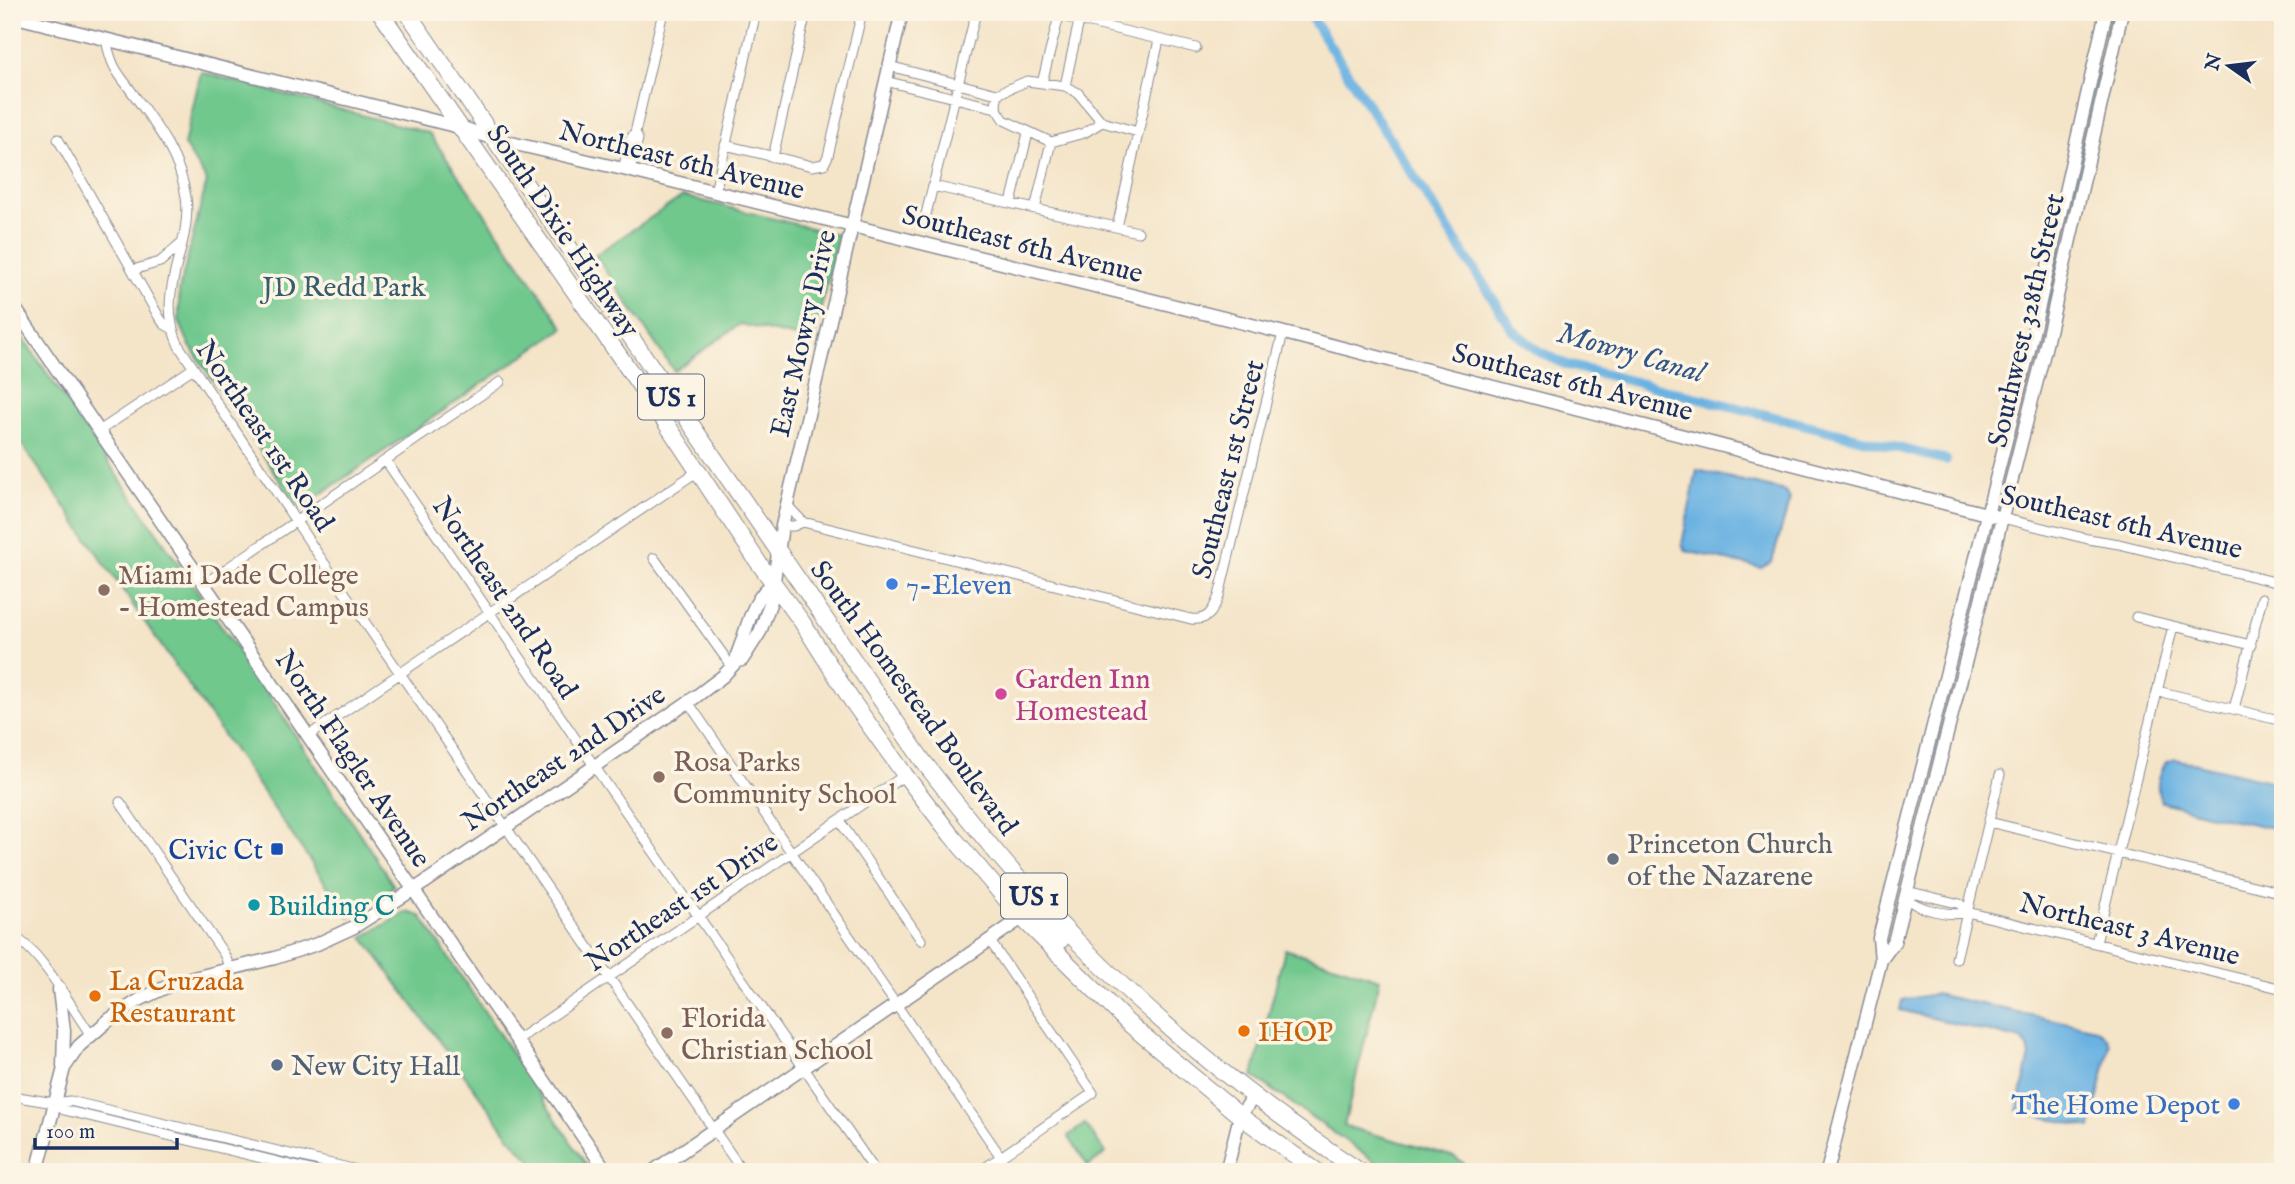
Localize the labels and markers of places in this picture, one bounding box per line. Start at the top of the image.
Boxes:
place label: Miami Dade College - Homestead Campus [118,559,369,626]
place label: 7-Eleven [906,569,1012,604]
marker: 7-Eleven [884,576,900,592]
marker: Miami Dade College - Homestead Campus [96,582,112,598]
place label: Garden Inn Homestead [1015,663,1150,730]
marker: Garden Inn Homestead [993,686,1009,702]
place label: Rosa Parks Community School [673,746,897,813]
marker: Rosa Parks Community School [651,769,667,785]
place label: Princeton Church of the Nazarene [1627,828,1833,895]
place label: Civic Ct [168,834,263,869]
marker: Civic Ct [269,841,285,857]
marker: Princeton Church of the Nazarene [1605,851,1621,867]
place label: Building C [268,890,395,925]
marker: Building C [246,897,262,913]
place label: La Cruzada Restaurant [109,965,245,1032]
marker: La Cruzada Restaurant [87,988,103,1004]
place label: Florida Christian School [681,1002,873,1069]
place label: IHOP [1258,1016,1333,1051]
marker: IHOP [1236,1023,1252,1039]
marker: Florida Christian School [659,1025,675,1041]
place label: New City Hall [291,1050,460,1085]
marker: New City Hall [269,1057,285,1073]
place label: The Home Depot [2011,1089,2220,1124]
marker: The Home Depot [2226,1096,2242,1112]

